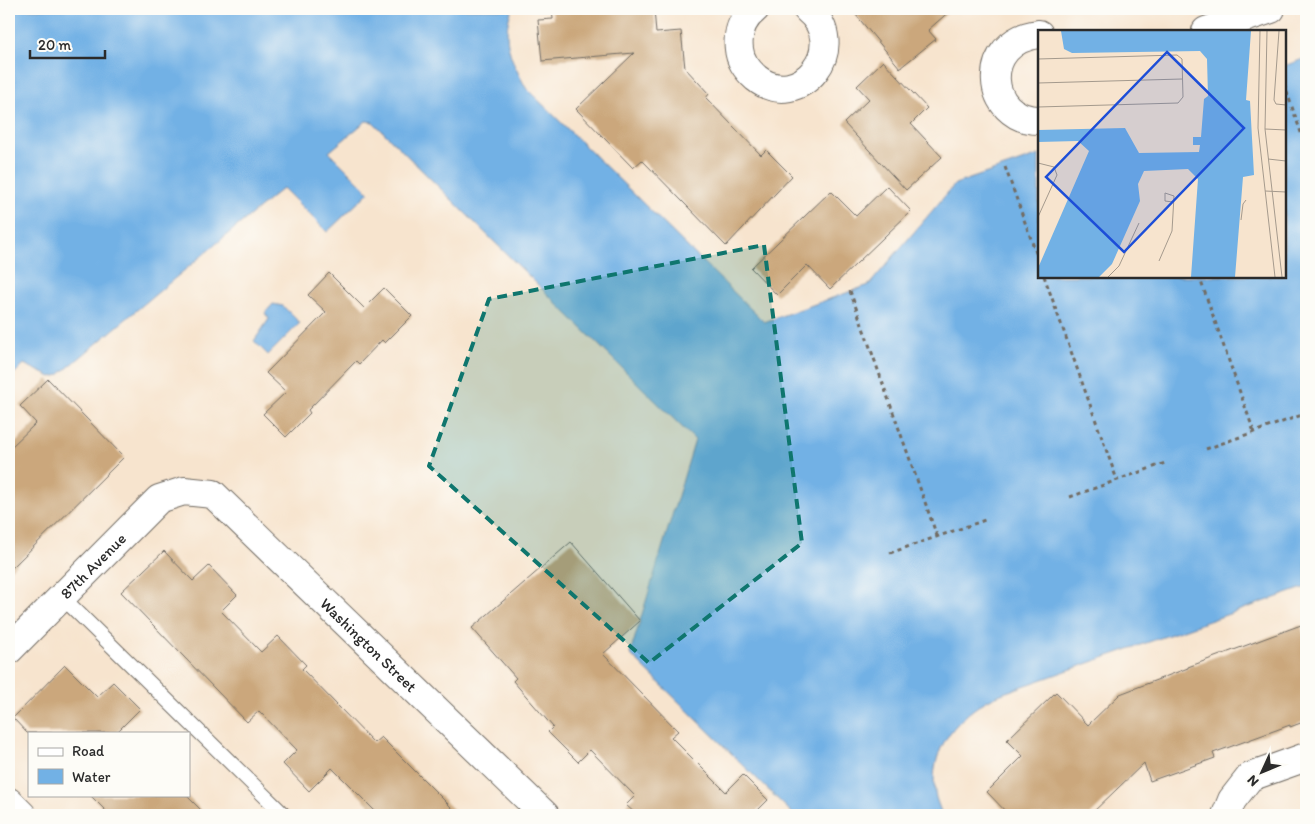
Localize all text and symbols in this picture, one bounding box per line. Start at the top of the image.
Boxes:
scale bar [30,28,105,60]
inset map [1038,30,1285,278]
text: 20 m [38,36,72,54]
street label: 87th Avenue [56,528,130,603]
street label: Washington Street [316,594,421,696]
legend [28,732,190,796]
text: Road [72,742,105,760]
north arrow [1238,746,1288,796]
text: Water [72,768,111,786]
text: N [1244,771,1262,790]

